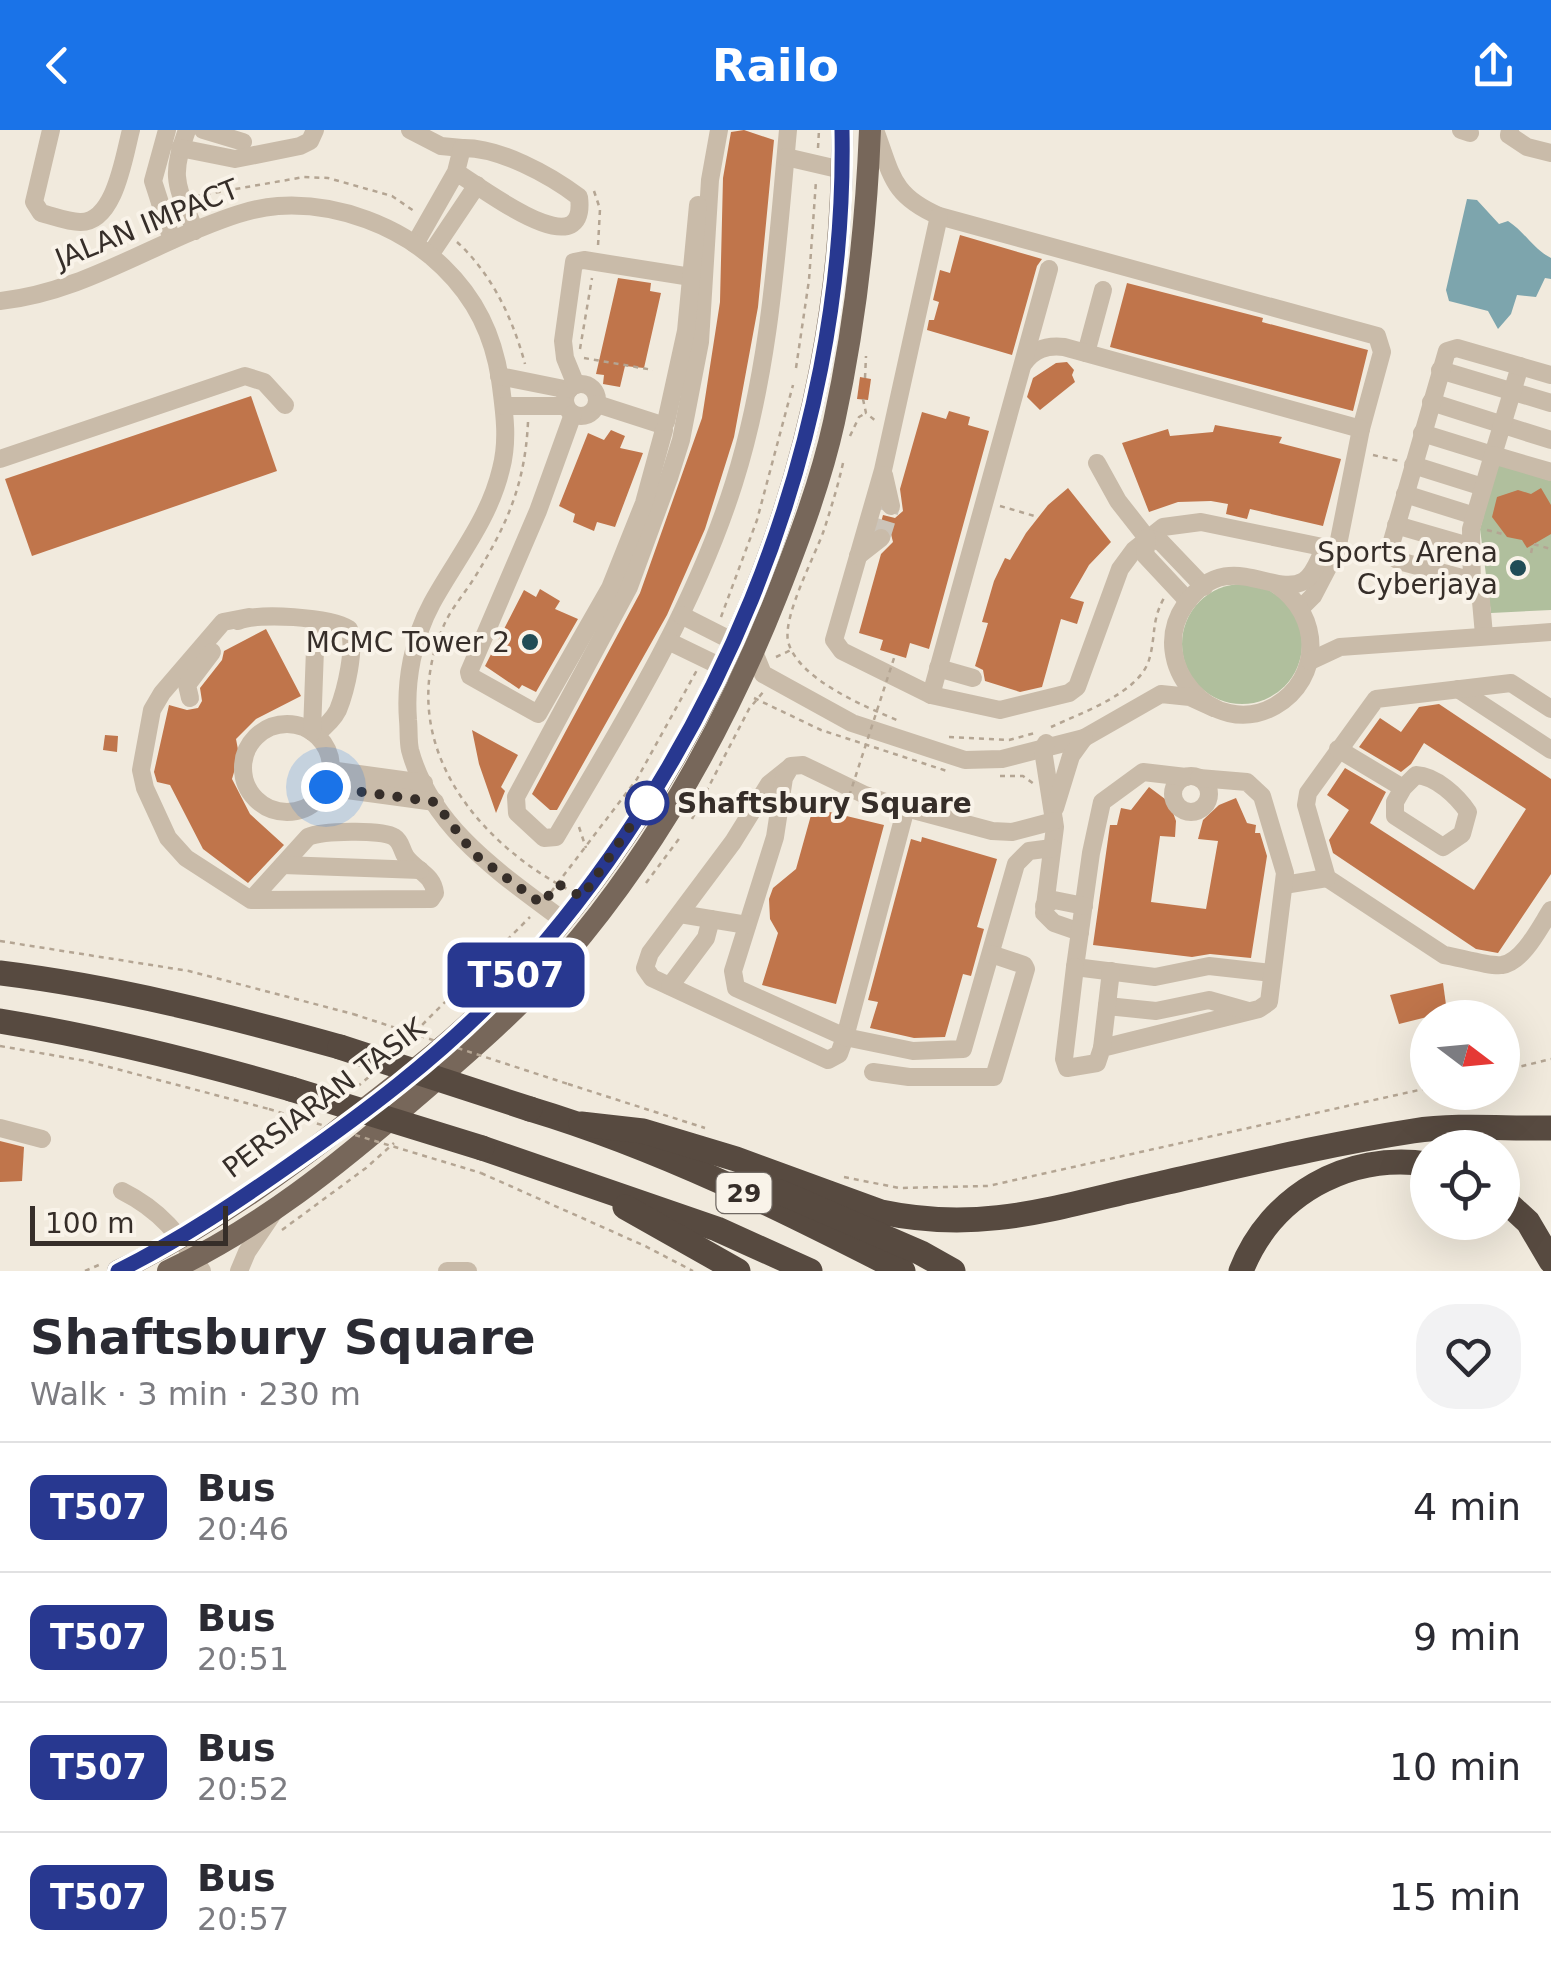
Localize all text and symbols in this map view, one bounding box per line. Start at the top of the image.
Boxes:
icon: back [30,38,85,93]
icon: share [1466,38,1521,93]
text: Railo [712,39,839,92]
street label: JALAN IMPACT [49,172,244,277]
place label: Sports Arena Cyberjaya [1317,536,1498,601]
marker: Sports Arena Cyberjaya [1507,557,1529,579]
place label: MCMC Tower 2 [306,626,510,659]
marker: MCMC Tower 2 [519,631,541,653]
your location [301,762,351,812]
marker: Shaftsbury Square [626,782,668,824]
place label: Shaftsbury Square [677,787,972,820]
line badge: T507 [446,942,586,1008]
text: T507 [468,955,564,995]
north arrow [1410,1000,1520,1110]
map controls [1410,1000,1520,1240]
street label: PERSIARAN TASIK [216,1011,432,1185]
button: locate [1410,1130,1520,1240]
road number: 29 [716,1173,772,1213]
scale bar [30,1201,228,1246]
text: 100 m [45,1207,135,1240]
button: heart [1416,1304,1521,1409]
text: Shaftsbury Square [30,1309,535,1365]
text: Walk · 3 min · 230 m [30,1375,361,1413]
text: Bus [197,1466,276,1510]
text: 4 min [1413,1485,1521,1529]
text: T507 [50,1487,147,1527]
text: 20:46 [197,1510,289,1548]
text: Bus [197,1596,276,1640]
text: 9 min [1413,1615,1521,1659]
text: T507 [50,1617,147,1657]
text: 20:51 [197,1640,289,1678]
text: Bus [197,1726,276,1770]
text: 10 min [1389,1745,1521,1789]
text: T507 [50,1747,147,1787]
text: 20:52 [197,1770,289,1808]
text: Bus [197,1856,276,1900]
text: 15 min [1389,1875,1521,1919]
text: T507 [50,1877,147,1917]
text: 20:57 [197,1900,289,1938]

